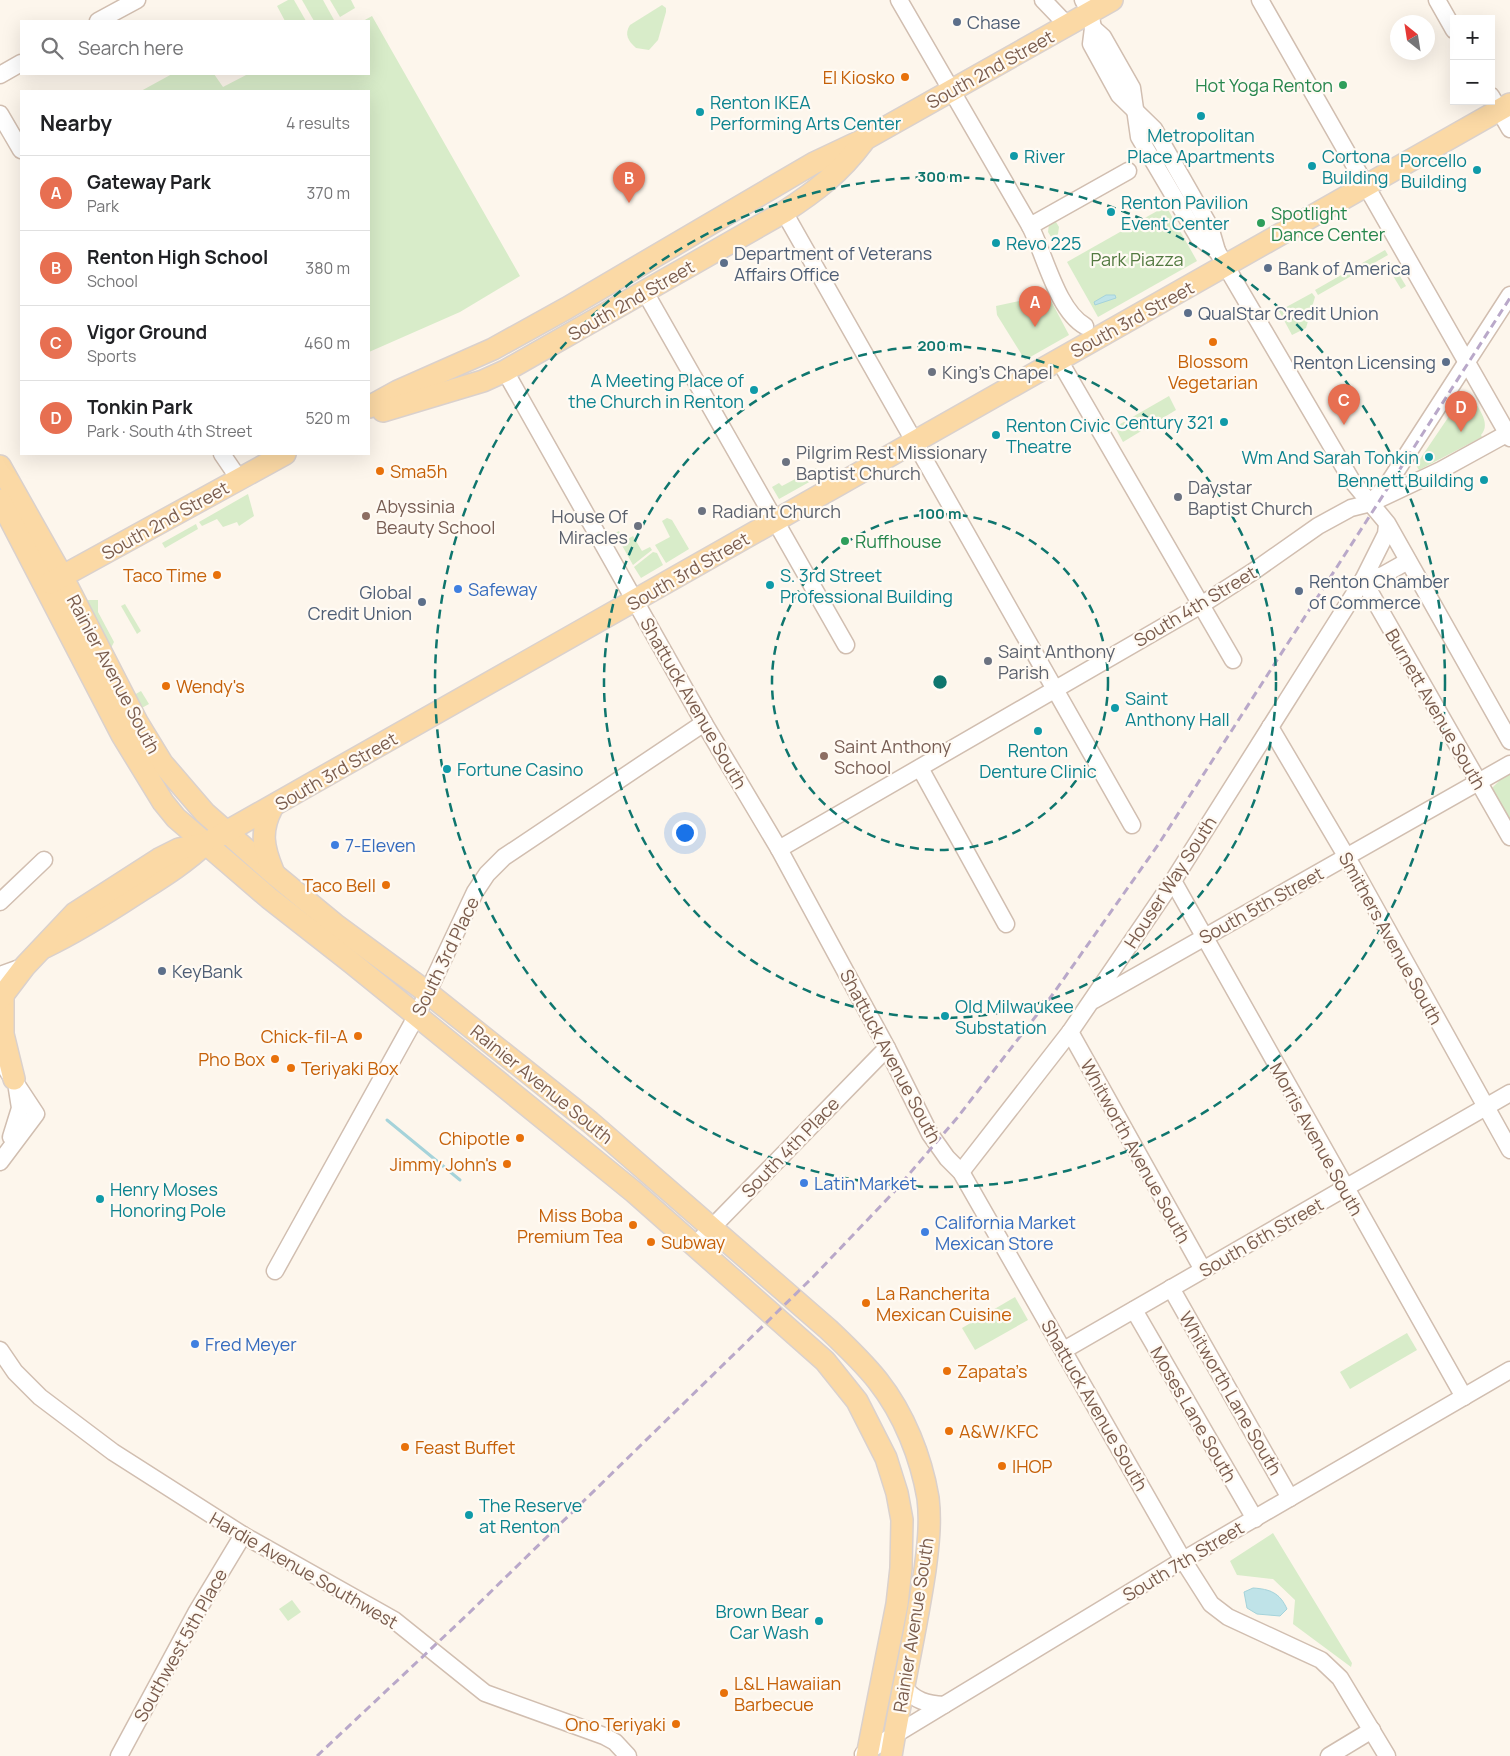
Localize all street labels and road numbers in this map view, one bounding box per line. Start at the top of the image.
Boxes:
street label: South 2nd Street [922,24,1058,114]
street label: South 2nd Street [564,254,698,346]
street label: South 3rd Street [1066,275,1198,363]
street label: South 2nd Street [97,475,233,565]
street label: South 3rd Street [623,526,753,616]
street label: South 4th Street [1129,560,1261,652]
street label: Rainier Avenue South [62,590,166,758]
street label: Shattuck Avenue South [635,613,753,793]
street label: Burnett Avenue South [1380,624,1492,794]
street label: South 3rd Street [271,726,401,816]
street label: Houser Way South [1118,811,1222,953]
street label: Smithers Avenue South [1334,847,1448,1029]
street label: South 5th Street [1195,861,1327,949]
street label: South 3rd Place [406,892,484,1020]
street label: Shattuck Avenue South [835,965,947,1147]
street label: Rainier Avenue South [466,1019,618,1149]
street label: Whitworth Avenue South [1075,1055,1197,1247]
street label: Morris Avenue South [1265,1058,1369,1220]
street label: South 4th Place [736,1091,844,1203]
street label: South 6th Street [1195,1192,1327,1282]
street label: Whitworth Lane South [1174,1307,1288,1479]
street label: Shattuck Avenue South [1036,1315,1154,1495]
street label: Moses Lane South [1145,1342,1243,1486]
street label: Hardie Avenue Southwest [205,1506,403,1634]
street label: South 7th Street [1118,1515,1248,1607]
street label: Rainier Avenue South [887,1536,939,1714]
street label: Southwest 5th Place [128,1564,232,1726]

